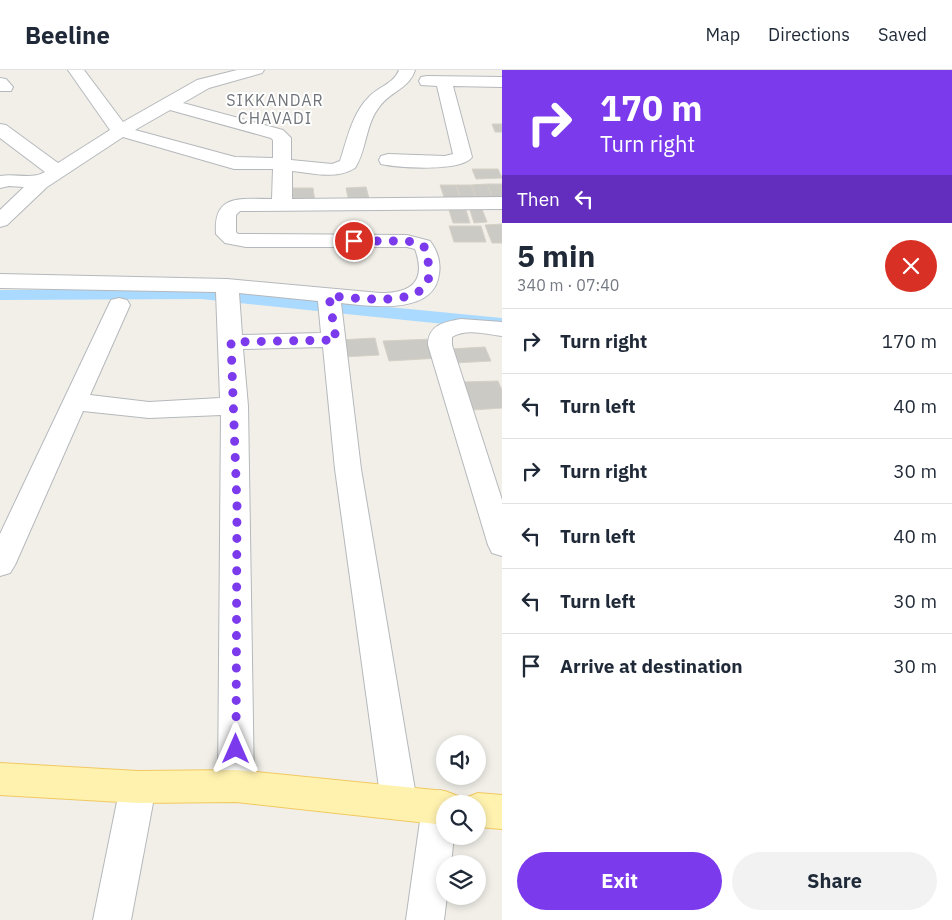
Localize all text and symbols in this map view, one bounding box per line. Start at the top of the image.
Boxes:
text: Beeline [25,19,110,51]
text: Map [705,23,740,46]
text: Directions [768,23,850,46]
text: Saved [878,23,927,46]
text: 170 m [600,85,703,131]
district label: SIKKANDAR CHAVADI [226,90,324,128]
icon: right [517,90,582,155]
text: Turn right [600,129,695,158]
icon: left [570,185,598,213]
text: Then [517,187,560,211]
pin [333,220,375,262]
icon: arrive [340,227,368,255]
text: 5 min [517,236,595,275]
button: close [885,240,937,292]
text: 340 m · 07:40 [517,275,619,295]
icon: right [517,327,545,355]
text: Turn right [560,329,647,353]
text: 170 m [882,329,937,353]
icon: left [517,392,545,420]
text: Turn left [560,394,636,418]
text: 40 m [893,394,937,418]
icon: right [517,457,545,485]
text: Turn right [560,459,647,483]
text: 30 m [893,459,937,483]
icon: left [517,522,545,550]
text: Turn left [560,524,636,548]
text: 40 m [893,524,937,548]
icon: left [517,587,545,615]
text: Turn left [560,589,636,613]
text: 30 m [893,589,937,613]
icon: arrive [517,652,545,680]
text: Arrive at destination [560,654,743,678]
text: 30 m [893,654,937,678]
position arrow [209,722,261,774]
map controls [436,735,486,905]
button: sound [436,735,486,785]
button: search [436,795,486,845]
button: Exit [517,852,722,910]
button: Share [732,852,937,910]
button: layers [436,855,486,905]

